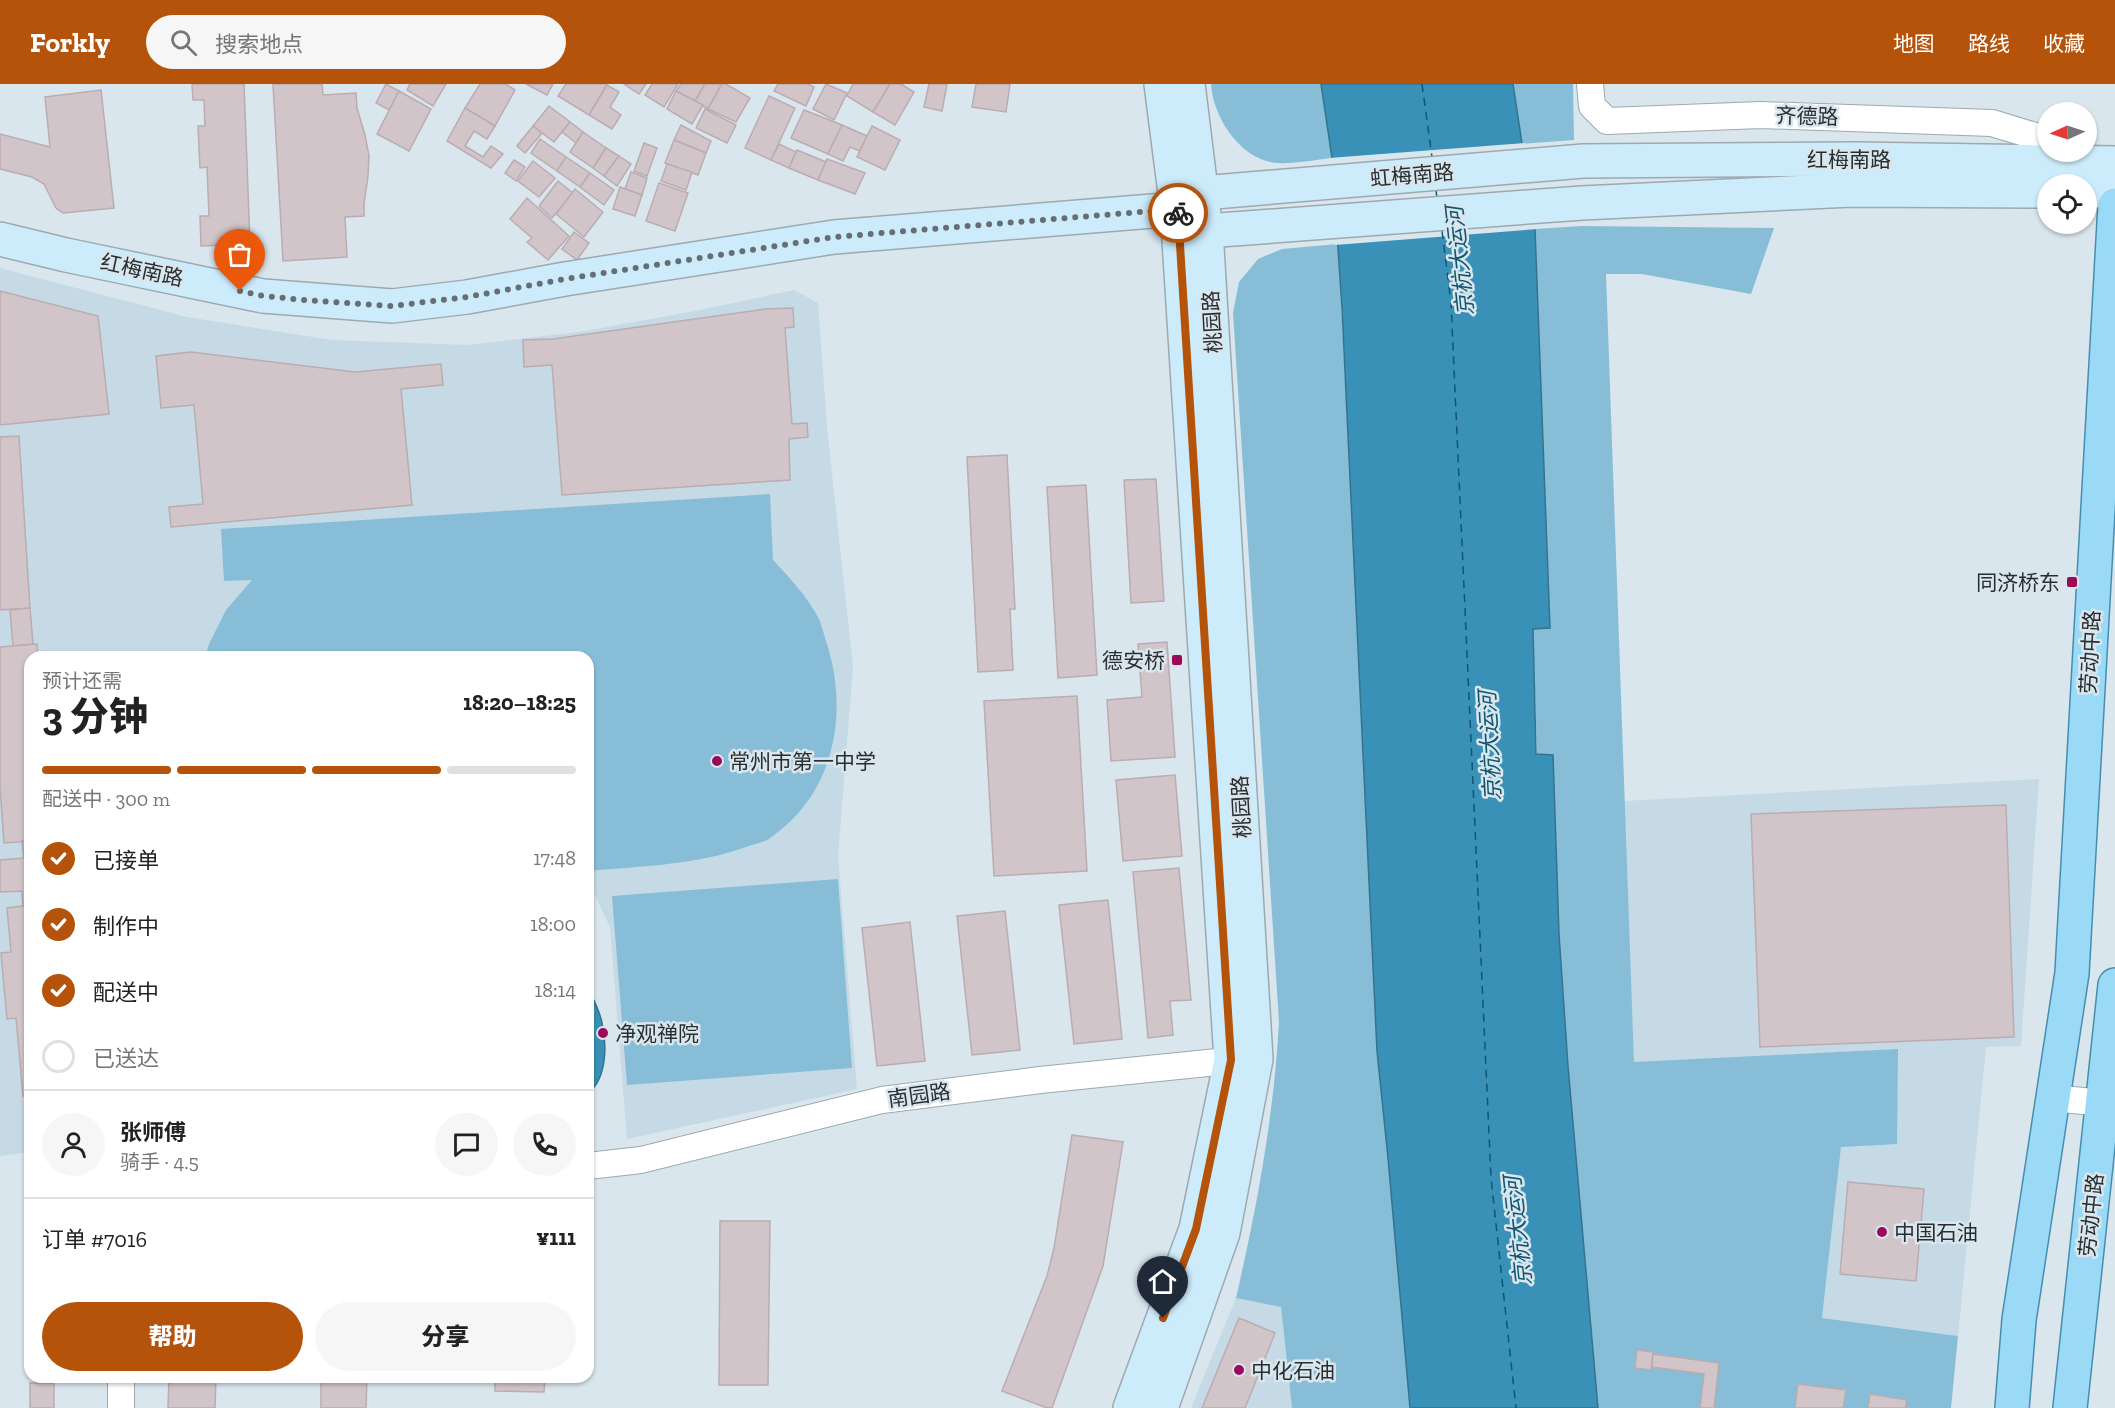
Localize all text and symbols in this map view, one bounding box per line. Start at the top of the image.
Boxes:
search box [146,15,566,69]
text: Forkly [30,26,110,59]
icon: search [167,26,200,59]
text: 搜索地点 [215,31,303,58]
text: 地图 [1893,31,1935,56]
text: 路线 [1968,31,2010,56]
text: 收藏 [2043,31,2085,56]
street label: 齐德路 [1775,102,1839,130]
north arrow [2037,102,2097,162]
map controls [2037,102,2097,234]
street label: 红梅南路 [1807,147,1891,172]
street label: 虹梅南路 [1369,159,1455,191]
button: locate [2037,174,2097,234]
courier [1148,183,1208,243]
icon: bike [1162,197,1195,230]
water label: 京杭大运河 [1440,201,1479,317]
pin [214,229,265,291]
icon: bag [223,238,256,271]
street label: 红梅南路 [98,249,186,291]
street label: 桃园路 [1198,290,1226,354]
place label: 同济桥东 [1976,570,2060,595]
marker: 同济桥东 [2065,575,2079,589]
street label: 劳动中路 [2075,609,2105,695]
place label: 德安桥 [1102,648,1165,673]
marker: 德安桥 [1170,653,1184,667]
text: 预计还需 [42,669,122,693]
water label: 京杭大运河 [1473,686,1506,802]
text: 18:20–18:25 [463,689,576,716]
text: 3 分钟 [42,693,148,740]
place label: 常州市第一中学 [729,749,876,774]
marker: 常州市第一中学 [710,754,724,768]
street label: 桃园路 [1227,775,1255,839]
text: 配送中 · 300 m [42,787,170,811]
icon: check [42,842,75,875]
text: 17:48 [533,846,576,870]
text: 已接单 [93,847,159,874]
icon: check [42,908,75,941]
text: 18:00 [530,912,576,936]
text: 制作中 [93,913,159,940]
icon: check [42,974,75,1007]
text: 18:14 [535,978,576,1002]
text: 配送中 [93,979,159,1006]
place label: 净观禅院 [615,1021,699,1046]
marker: 净观禅院 [596,1026,610,1040]
text: 已送达 [93,1045,159,1072]
street label: 南园路 [886,1078,952,1112]
button: person [42,1113,105,1176]
button: chat [435,1113,498,1176]
button: phone [513,1113,576,1176]
text: 张师傅 [120,1119,186,1146]
text: 骑手 · 4.5 [120,1150,199,1174]
water label: 京杭大运河 [1498,1171,1537,1287]
street label: 劳动中路 [2074,1172,2108,1258]
place label: 中国石油 [1894,1220,1978,1245]
text: ¥111 [536,1224,576,1251]
marker: 中国石油 [1875,1225,1889,1239]
text: 订单 #7016 [42,1226,147,1253]
pin [1137,1256,1188,1318]
icon: home [1146,1265,1179,1298]
button: 帮助 [42,1302,303,1371]
button: 分享 [315,1302,576,1371]
place label: 中化石油 [1251,1358,1335,1383]
marker: 中化石油 [1232,1363,1246,1377]

